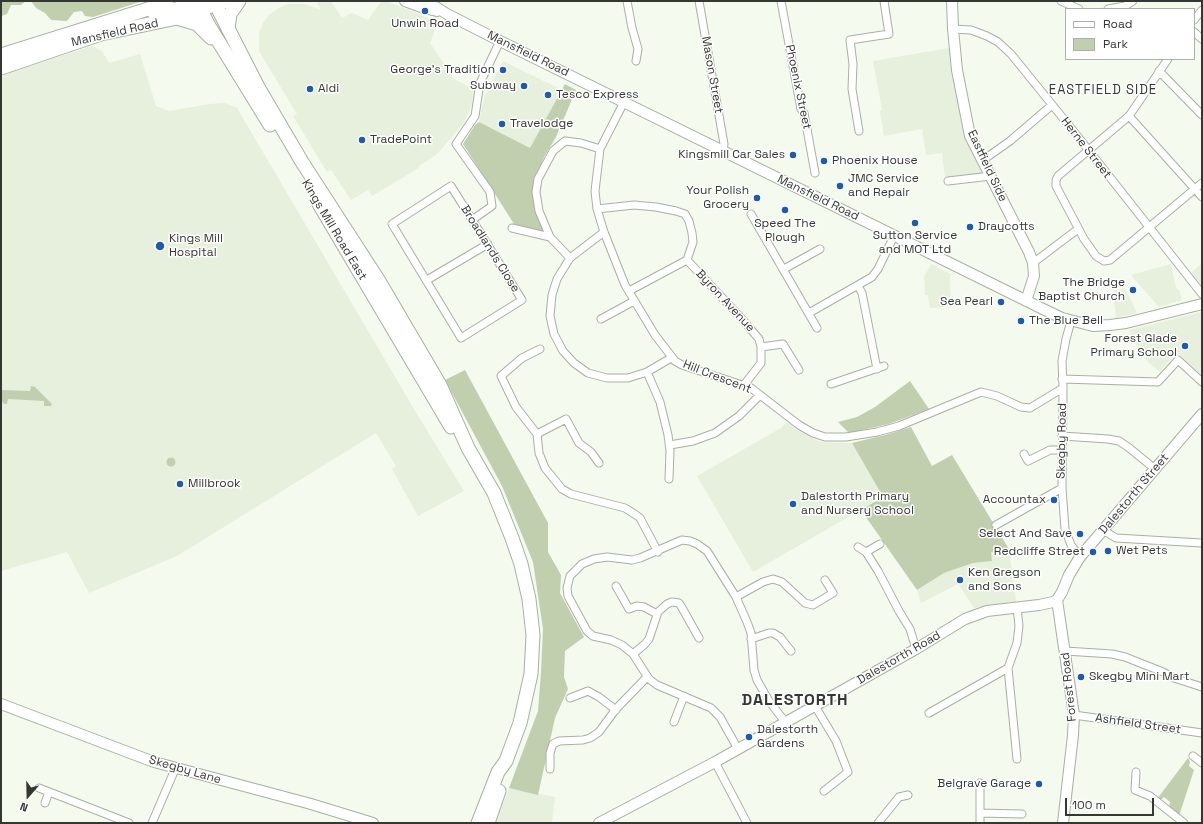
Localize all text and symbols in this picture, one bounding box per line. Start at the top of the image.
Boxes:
marker: Unwin Road [420,6,430,16]
legend [1065,8,1195,60]
street label: Mansfield Road [70,16,160,50]
text: Road [1103,16,1132,32]
place label: Unwin Road [391,17,459,31]
street label: Mansfield Road [485,28,571,80]
street label: Mason Street [698,35,726,115]
text: Park [1103,36,1128,52]
street label: Phoenix Street [782,43,814,131]
place label: George's Tradition [390,63,495,77]
marker: George's Tradition [498,65,508,75]
place label: Subway [470,79,516,93]
marker: Subway [519,81,529,91]
place label: Aldi [318,82,339,96]
district label: EASTFIELD SIDE [1049,82,1157,98]
marker: Aldi [305,84,315,94]
place label: Tesco Express [556,88,639,102]
marker: Tesco Express [543,90,553,100]
street label: Herne Street [1058,115,1114,181]
place label: Travelodge [510,117,573,131]
marker: Travelodge [497,119,507,129]
street label: Eastfield Side [964,128,1010,204]
place label: TradePoint [370,133,432,147]
marker: TradePoint [357,135,367,145]
place label: Kingsmill Car Sales [678,148,785,162]
marker: Kingsmill Car Sales [788,150,798,160]
place label: Phoenix House [832,154,918,168]
marker: Phoenix House [819,156,829,166]
street label: Mansfield Road [775,172,861,224]
place label: JMC Service and Repair [848,172,919,200]
street label: Kings Mill Road East [298,177,370,283]
marker: JMC Service and Repair [835,181,845,191]
place label: Your Polish Grocery [686,184,749,212]
marker: Your Polish Grocery [752,193,762,203]
street label: Broadlands Close [457,203,523,295]
marker: Speed The Plough [780,205,790,215]
place label: Speed The Plough [754,217,816,245]
marker: Sutton Service and MOT Ltd [910,218,920,228]
place label: Draycotts [978,220,1035,234]
marker: Draycotts [965,222,975,232]
place label: Sutton Service and MOT Ltd [873,229,957,257]
place label: Kings Mill Hospital [169,232,223,260]
marker: Kings Mill Hospital [154,240,166,252]
street label: Byron Avenue [693,267,757,335]
place label: The Bridge Baptist Church [1038,276,1125,304]
marker: The Bridge Baptist Church [1128,285,1138,295]
place label: Sea Pearl [940,295,993,309]
marker: Sea Pearl [996,297,1006,307]
place label: The Blue Bell [1029,314,1103,328]
marker: The Blue Bell [1016,316,1026,326]
place label: Forest Glade Primary School [1090,332,1177,360]
marker: Forest Glade Primary School [1180,341,1190,351]
street label: Hill Crescent [681,357,753,397]
street label: Skegby Road [1054,403,1070,479]
street label: Dalestorth Street [1096,451,1172,537]
place label: Millbrook [188,477,241,491]
marker: Millbrook [175,479,185,489]
place label: Dalestorth Primary and Nursery School [801,490,914,518]
place label: Accountax [983,493,1046,507]
marker: Accountax [1049,495,1059,505]
marker: Dalestorth Primary and Nursery School [788,499,798,509]
place label: Select And Save [979,527,1072,541]
marker: Select And Save [1075,529,1085,539]
place label: Wet Pets [1116,544,1168,558]
place label: Redcliffe Street [994,545,1085,559]
marker: Wet Pets [1103,546,1113,556]
marker: Redcliffe Street [1088,547,1098,557]
place label: Ken Gregson and Sons [968,566,1041,594]
marker: Ken Gregson and Sons [955,575,965,585]
street label: Dalestorth Road [855,628,943,688]
street label: Forest Road [1058,652,1080,722]
place label: Skegby Mini Mart [1089,670,1189,684]
marker: Skegby Mini Mart [1076,672,1086,682]
district label: DALESTORTH [741,691,849,711]
street label: Ashfield Street [1094,711,1182,737]
place label: Dalestorth Gardens [757,723,818,751]
marker: Dalestorth Gardens [744,732,754,742]
street label: Skegby Lane [147,753,223,787]
north arrow [8,776,48,816]
place label: Belgrave Garage [937,777,1031,791]
marker: Belgrave Garage [1034,779,1044,789]
scale bar [1067,790,1156,816]
text: 100 m [1072,797,1106,813]
text: N [18,799,30,815]

